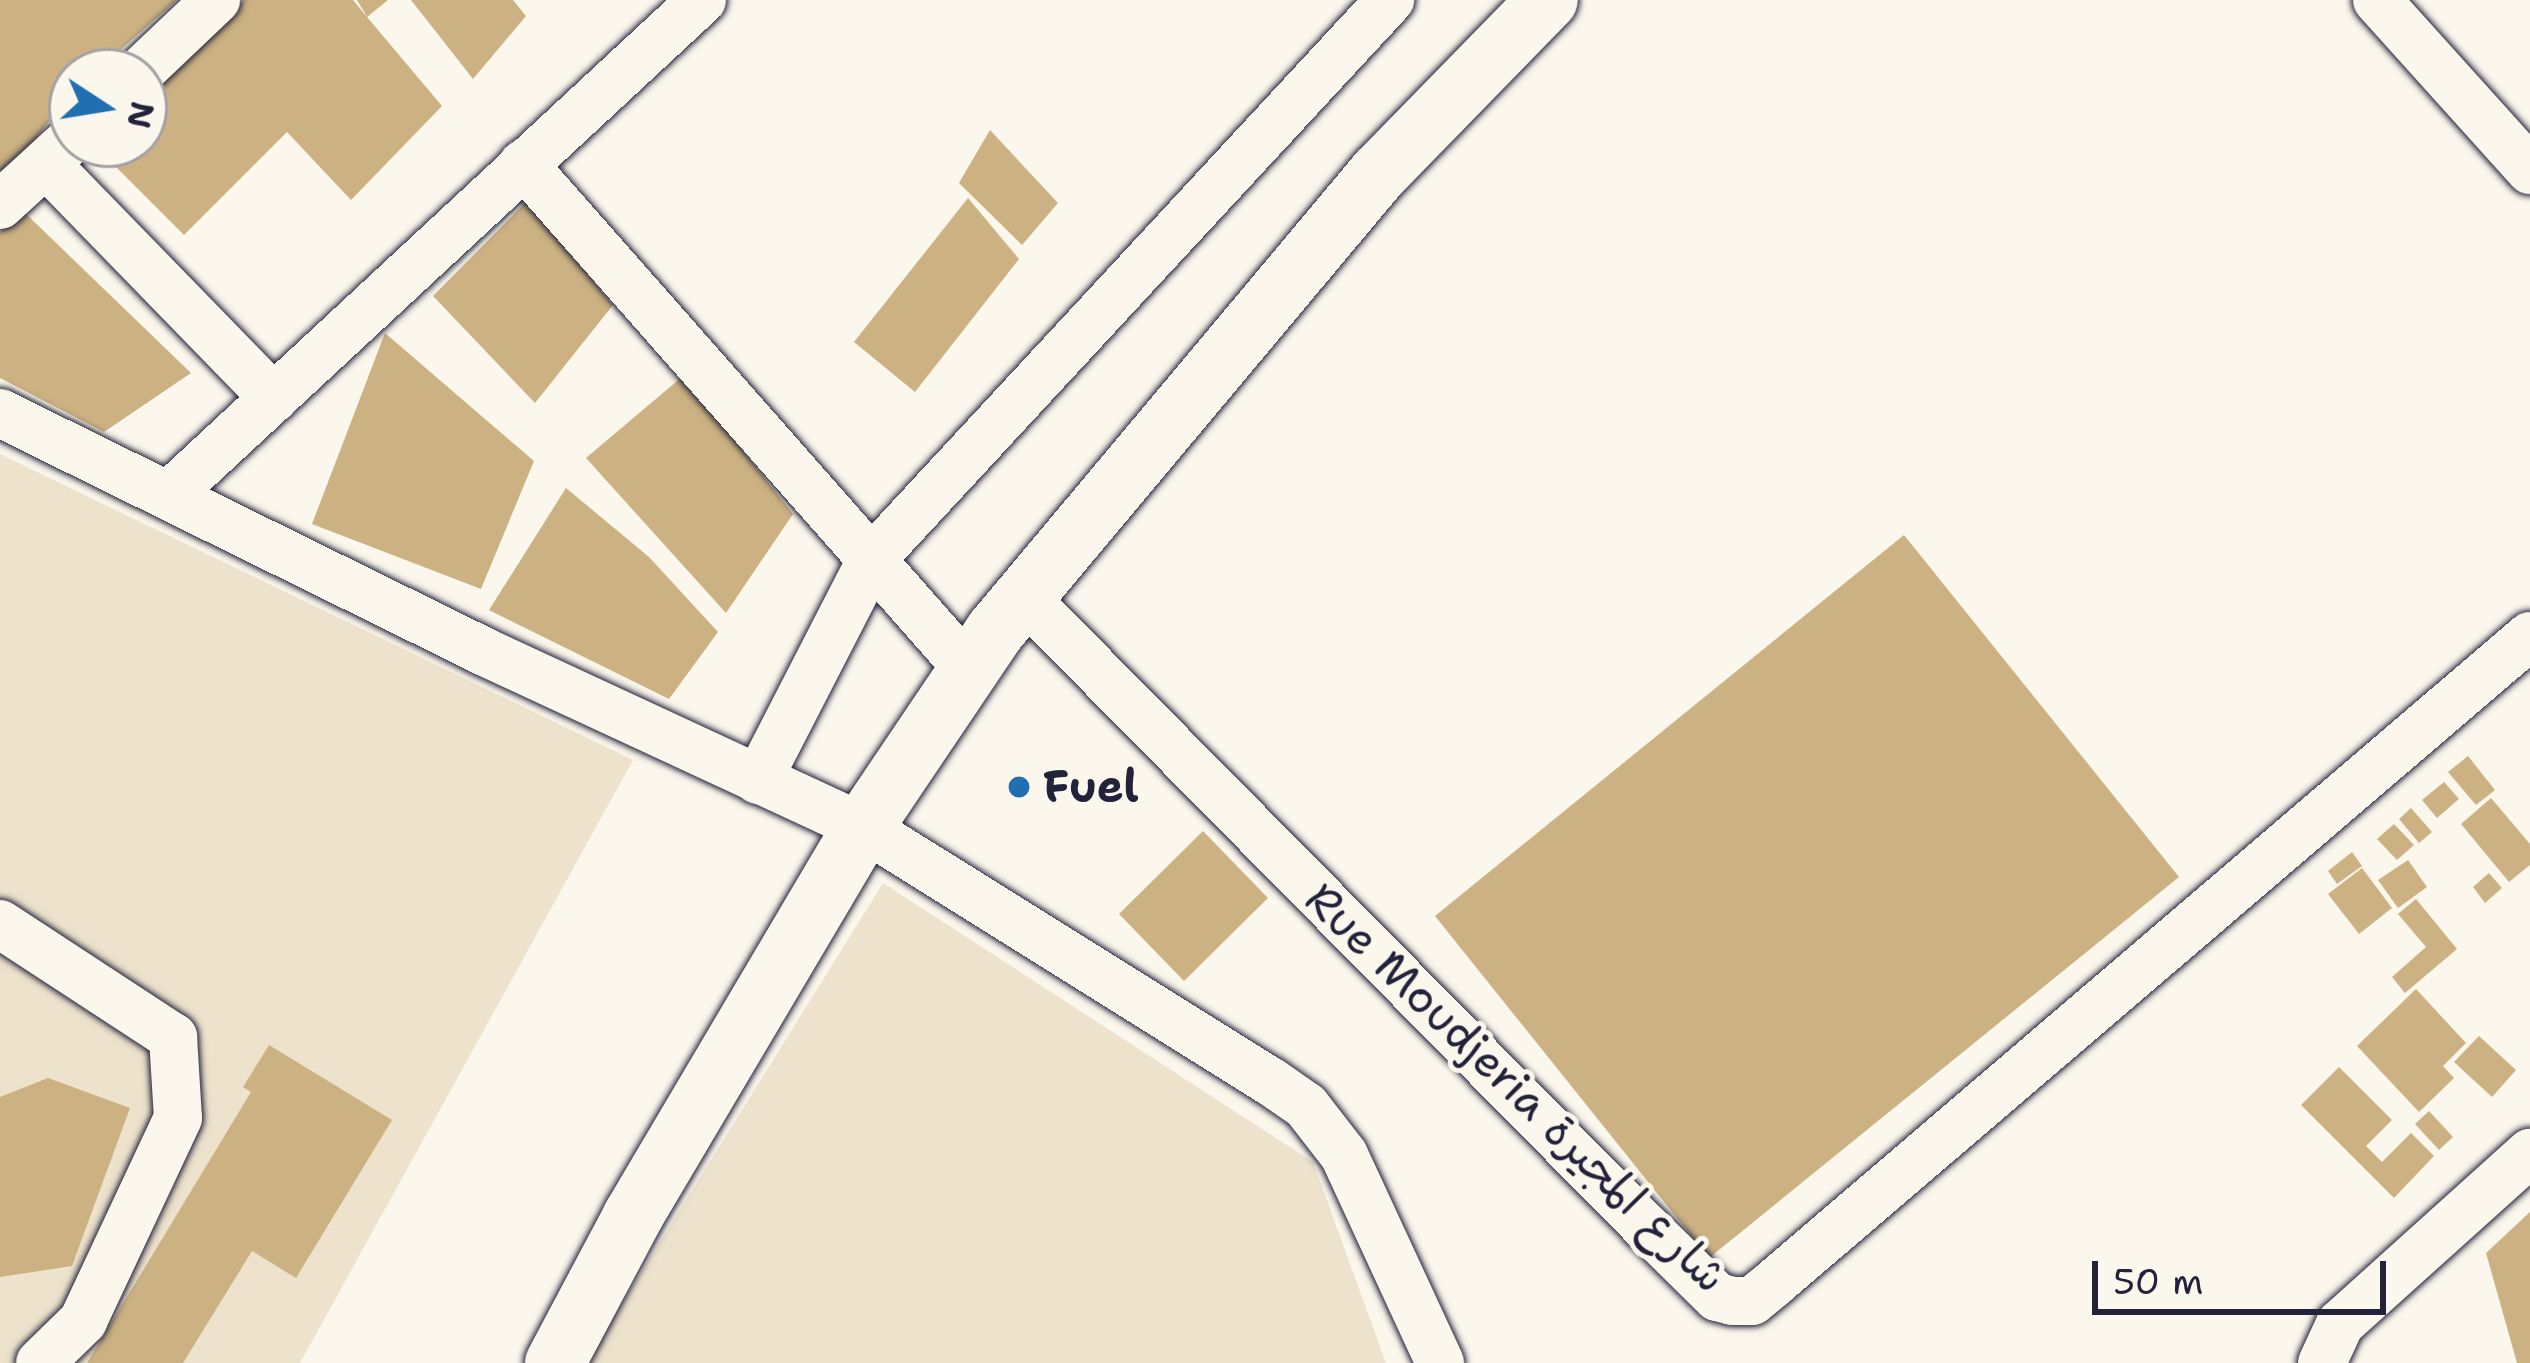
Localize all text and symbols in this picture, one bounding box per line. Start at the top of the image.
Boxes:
north arrow [48,48,168,168]
text: N [116,97,165,132]
place label: Fuel [1043,760,1139,814]
marker: Fuel [1006,774,1032,800]
street label: Rue Moudjeria شارع المجيرة [1294,872,1738,1304]
scale bar [2098,1237,2392,1311]
text: 50 m [2113,1257,2203,1306]

